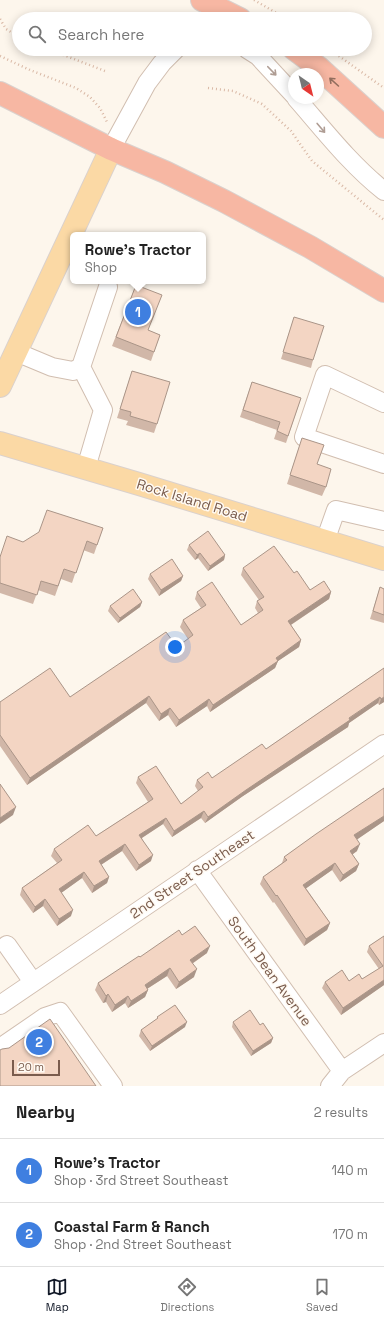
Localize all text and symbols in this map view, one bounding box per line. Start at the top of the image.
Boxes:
search box [12,12,372,56]
icon: search [26,23,48,45]
text: Search here [58,25,144,44]
one-way arrow [267,65,276,75]
north arrow [288,68,324,104]
one-way arrow [329,77,339,87]
one-way arrow [317,123,326,133]
popup [70,232,206,284]
text: Rowe's Tractor [85,240,191,259]
text: Shop [85,259,117,276]
pin: 1 [125,297,151,327]
street label: Rock Island Road [134,475,250,525]
your location [165,637,185,657]
street label: 2nd Street Southeast [126,825,258,923]
street label: South Dean Avenue [224,913,316,1029]
pin: 2 [26,1027,52,1057]
scale bar [12,1058,60,1077]
text: 20 m [18,1060,44,1074]
text: Nearby [16,1101,75,1123]
text: 2 results [314,1104,368,1121]
text: Rowe's Tractor [54,1153,160,1172]
text: 1 [26,1162,32,1179]
text: 140 m [332,1162,368,1179]
text: Shop · 3rd Street Southeast [54,1172,228,1189]
text: Coastal Farm & Ranch [54,1217,210,1236]
text: 2 [25,1226,33,1243]
text: 170 m [332,1226,368,1243]
text: Shop · 2nd Street Southeast [54,1236,232,1253]
tab: Map [46,1276,69,1314]
tab: Directions [160,1276,214,1314]
tab: Saved [306,1276,338,1314]

